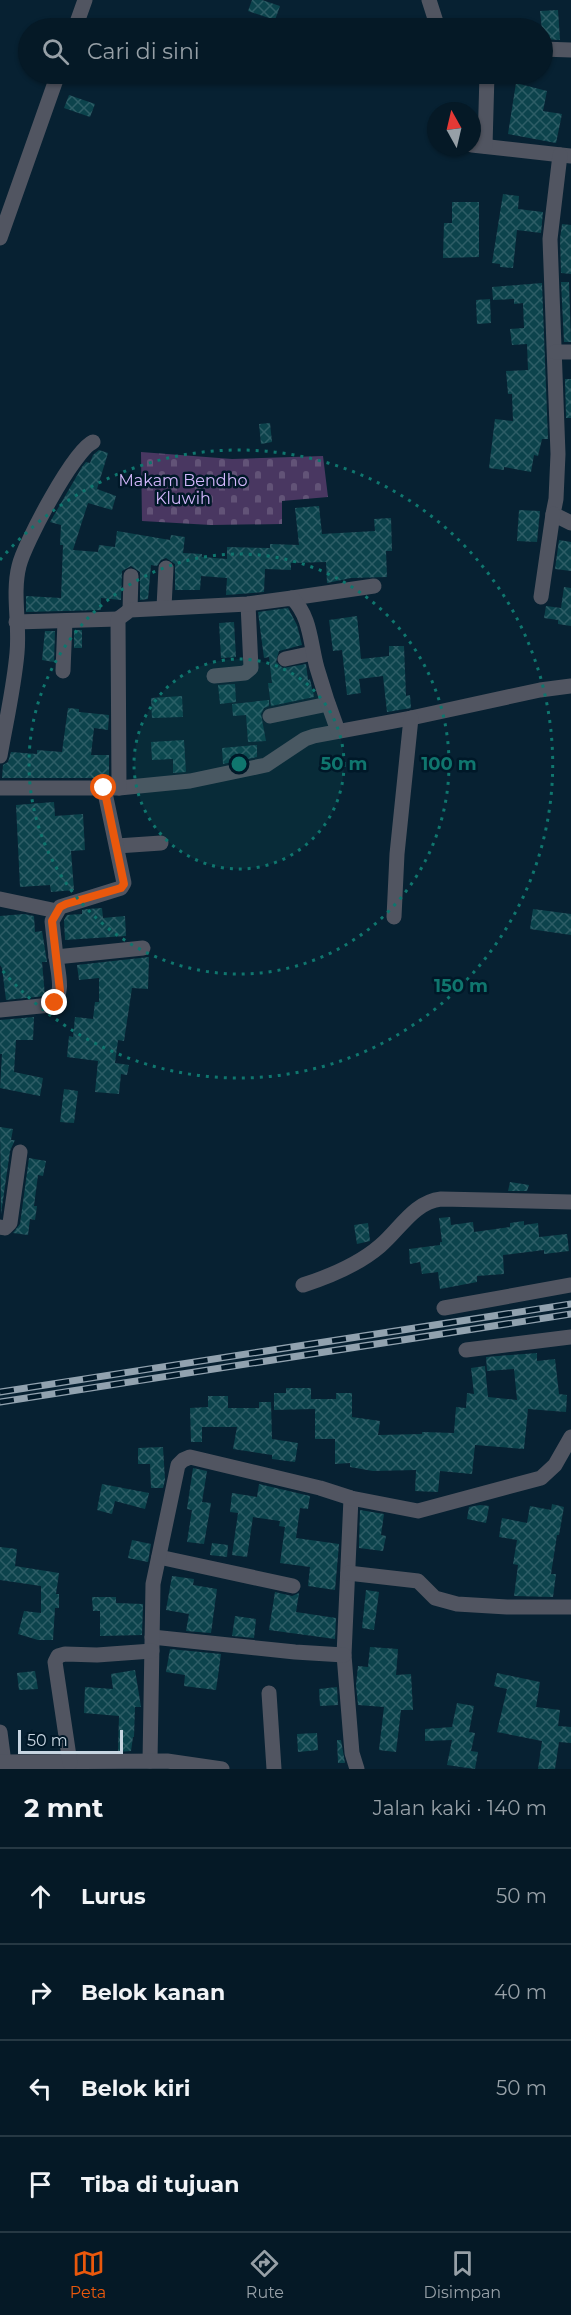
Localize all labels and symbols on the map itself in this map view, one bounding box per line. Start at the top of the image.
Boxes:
north arrow [427,102,481,156]
park label: Makam Bendho Kluwih [119,471,247,508]
text: 50 m [321,753,367,775]
text: 100 m [421,753,477,775]
centre of rings [229,754,249,774]
route start [90,774,116,800]
text: 150 m [434,975,488,997]
route end [41,989,67,1015]
scale bar [18,1727,123,1754]

